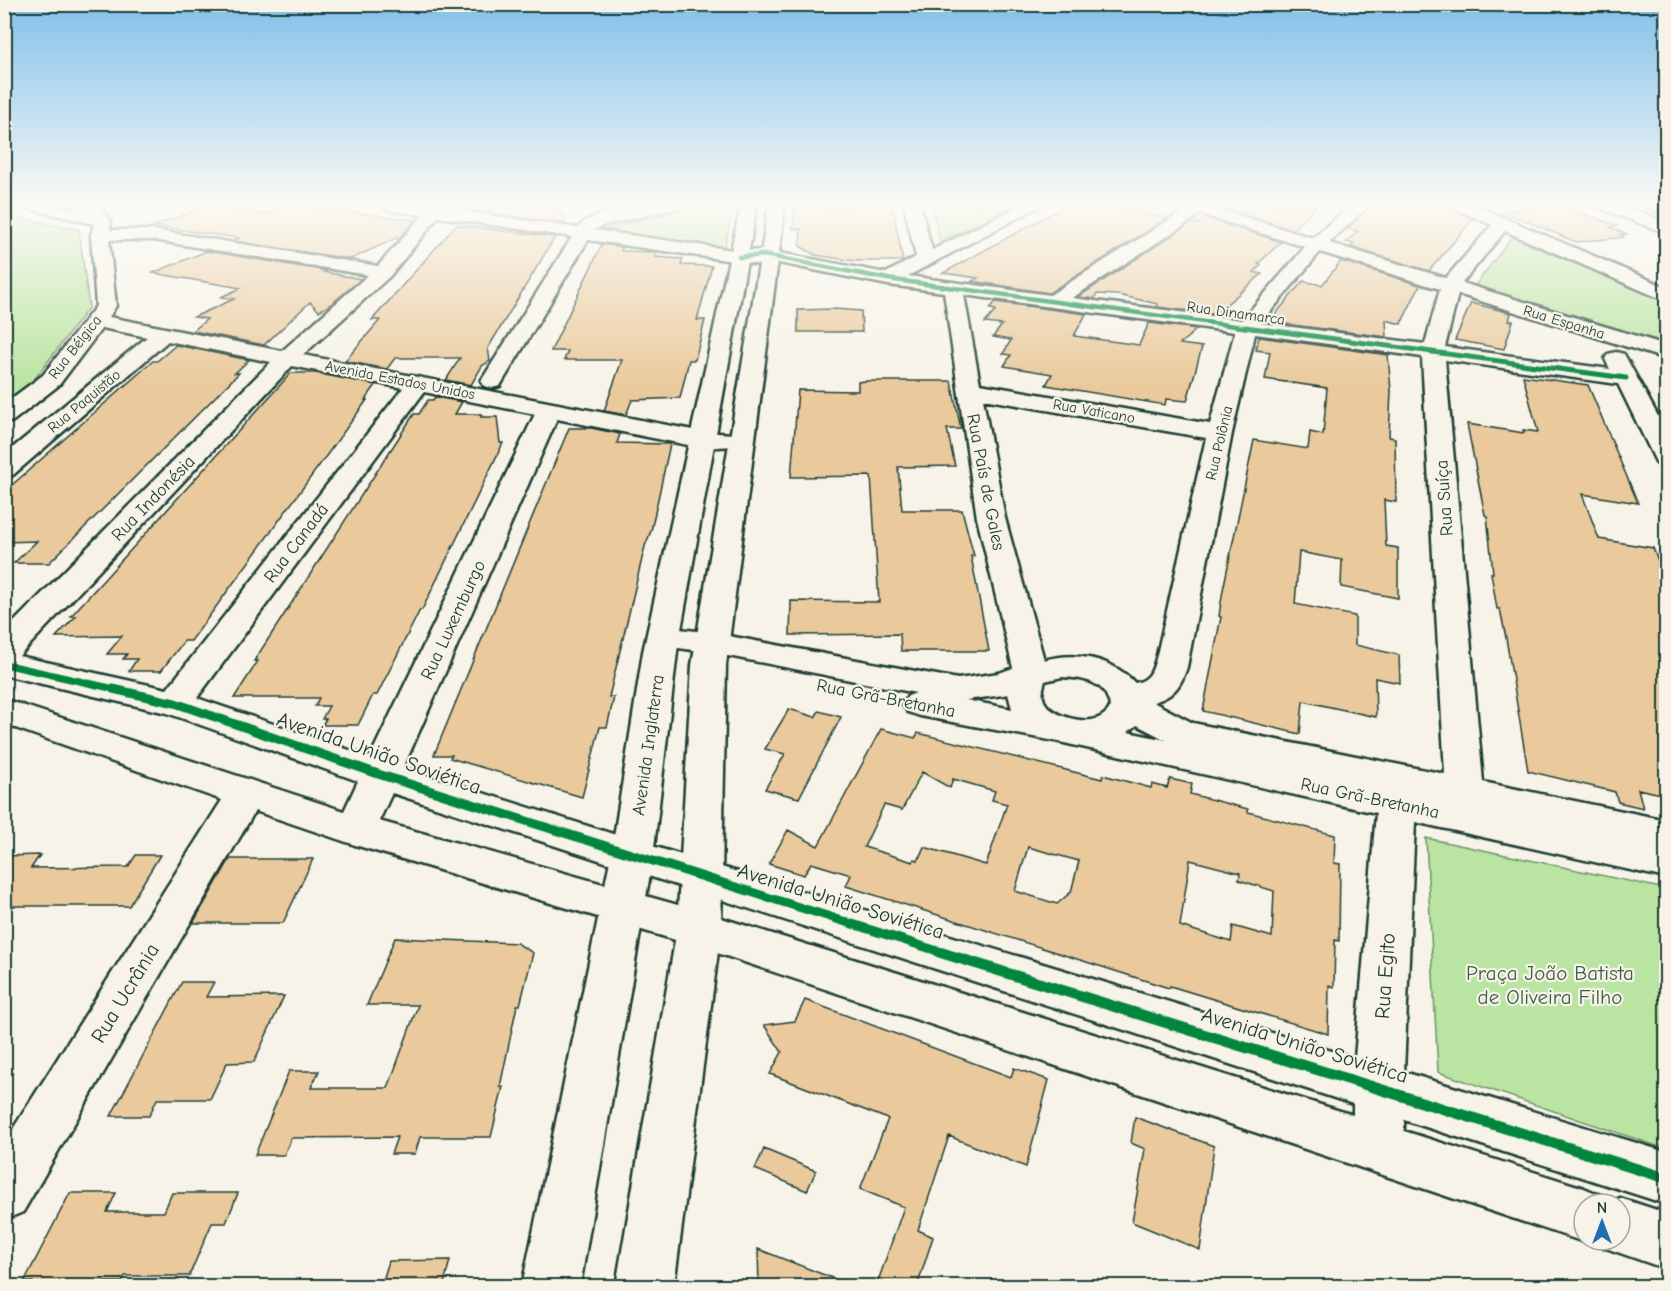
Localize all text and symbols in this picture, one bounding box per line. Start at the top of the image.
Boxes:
street label: Rua Dinamarca [1186,297,1286,329]
street label: Rua Espanha [1521,301,1607,343]
street label: Rua Bélgica [45,312,105,382]
street label: Avenida Estados Unidos [323,357,477,403]
street label: Rua Paquistão [44,365,124,437]
street label: Rua Vaticano [1051,395,1137,427]
street label: Rua Polônia [1202,404,1236,482]
street label: Rua País de Gales [962,412,1009,552]
street label: Rua Indonésia [107,451,200,546]
street label: Rua Suíça [1431,459,1458,537]
street label: Rua Canadá [260,500,333,587]
street label: Rua Luxemburgo [417,557,490,683]
street label: Avenida Inglaterra [628,673,669,817]
street label: Rua Grã-Bretanha [815,675,957,722]
street label: Avenida União Soviética [274,707,484,799]
street label: Rua Grã-Bretanha [1299,774,1441,823]
street label: Avenida União Soviética [735,858,947,944]
street label: Rua Egito [1370,932,1400,1020]
street label: Rua Ucrânia [86,939,164,1047]
park label: Praça João Batista de Oliveira Filho [1466,961,1634,1009]
street label: Avenida União Soviética [1199,1002,1411,1088]
north arrow [1572,1192,1632,1252]
text: N [1597,1199,1607,1217]

